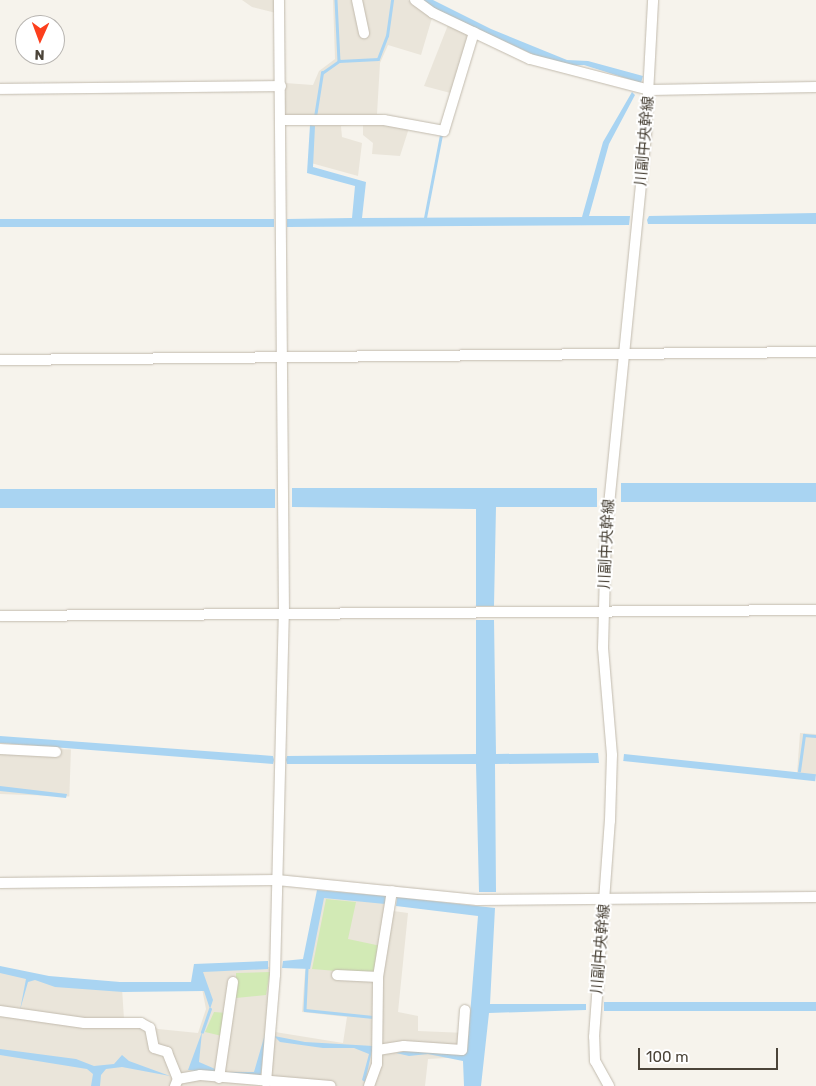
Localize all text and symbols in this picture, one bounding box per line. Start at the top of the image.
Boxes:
north arrow [15,15,65,65]
text: N [34,46,45,63]
street label: 川副中央幹線 [632,95,658,187]
street label: 川副中央幹線 [596,499,618,589]
street label: 川副中央幹線 [588,903,614,995]
scale bar [641,1038,781,1070]
text: 100 m [646,1048,688,1066]

